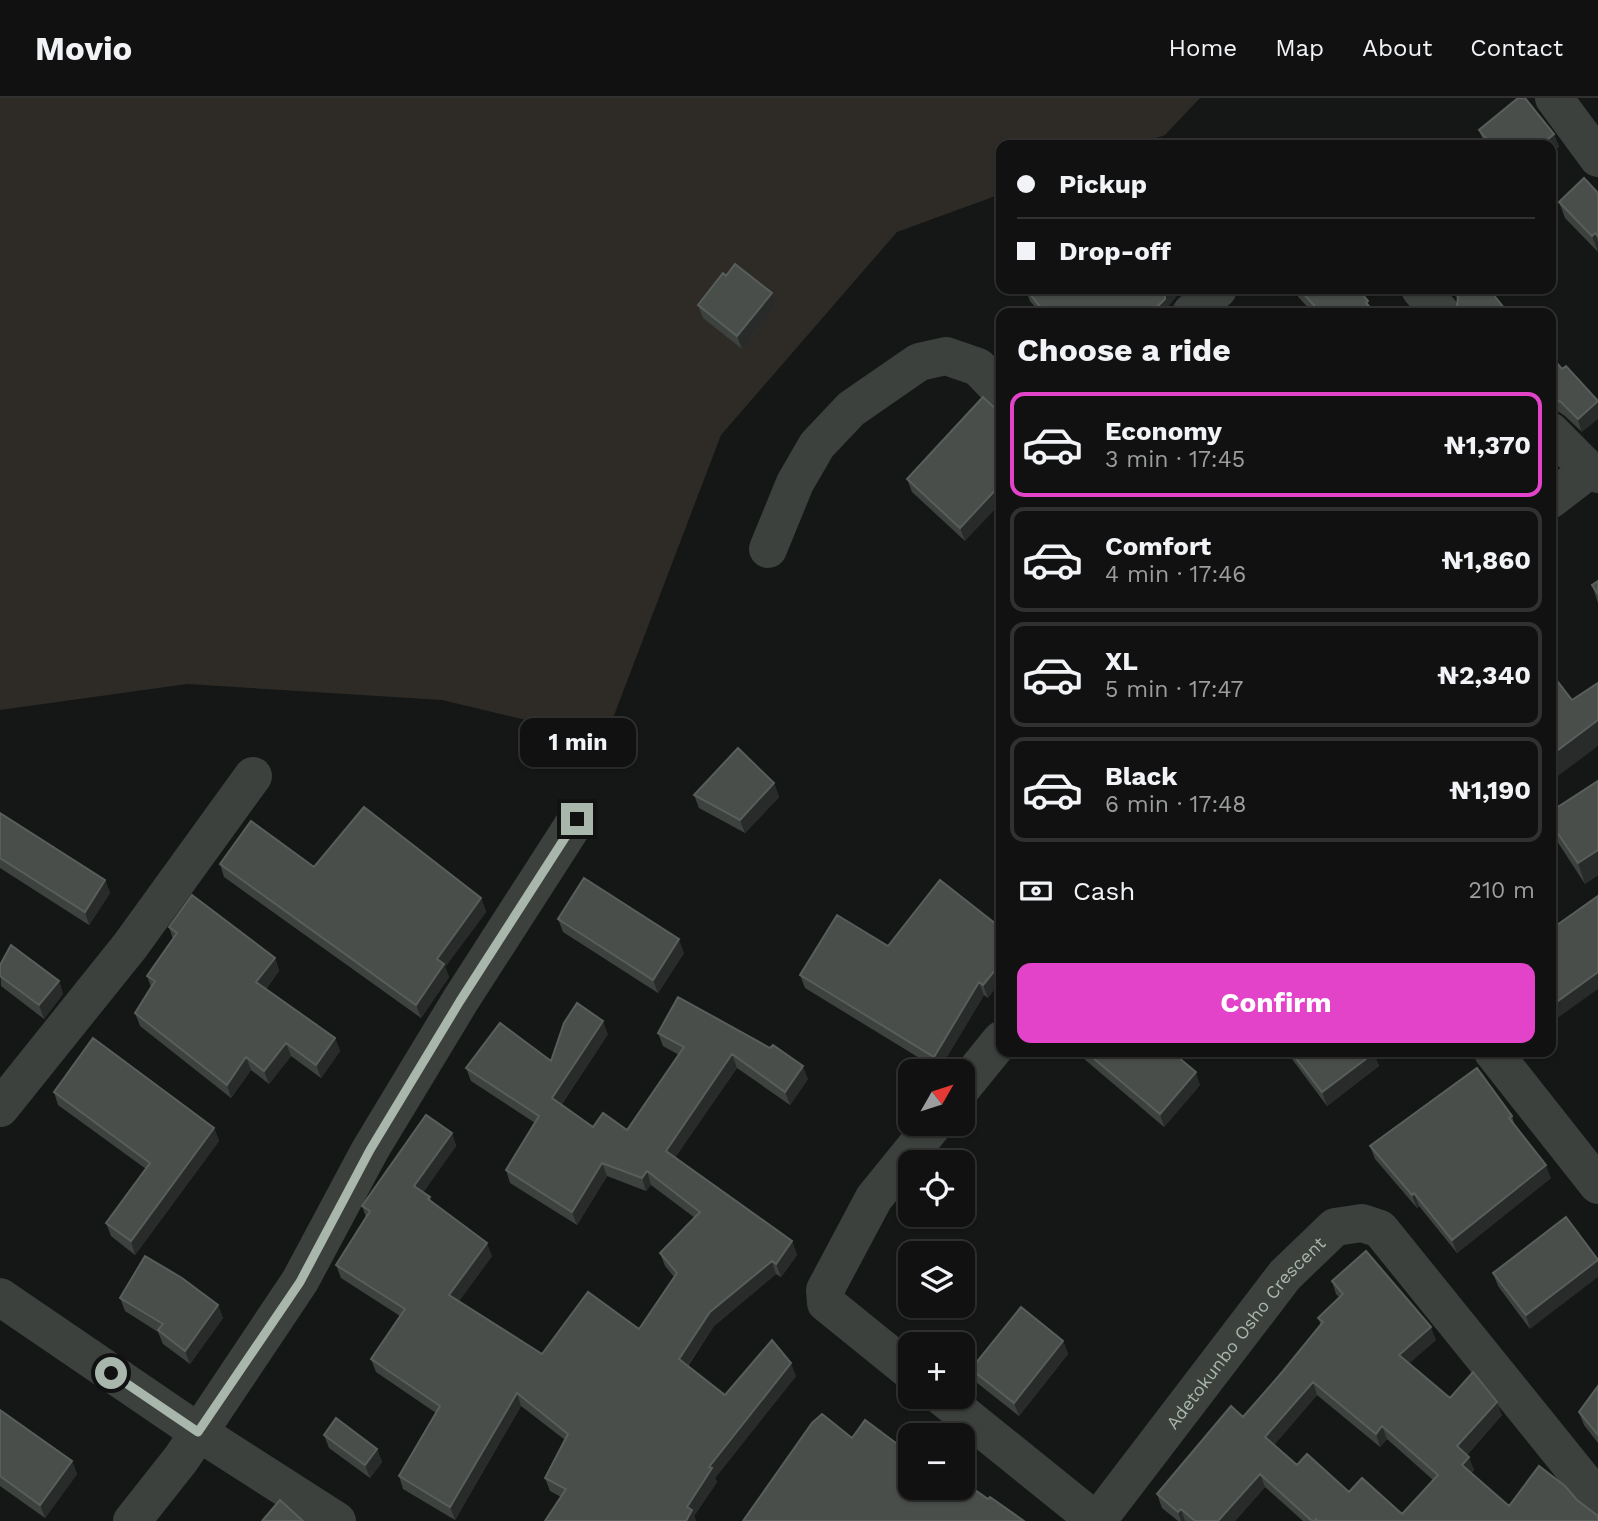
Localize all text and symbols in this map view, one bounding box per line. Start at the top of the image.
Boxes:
text: Movio [35,29,132,68]
text: Home [1169,34,1237,62]
text: Map [1275,34,1324,62]
text: About [1362,34,1432,62]
text: Contact [1470,34,1563,62]
text: Pickup [1059,169,1147,199]
text: Drop-off [1059,236,1171,266]
text: Choose a ride [1017,331,1231,369]
icon: car [1021,413,1084,476]
text: Economy [1105,416,1222,446]
text: ₦1,370 [1444,430,1531,460]
text: 3 min · 17:45 [1105,446,1245,473]
icon: car [1021,528,1084,591]
text: Comfort [1105,531,1211,561]
text: ₦1,860 [1442,545,1531,575]
text: 4 min · 17:46 [1105,561,1246,588]
icon: car [1021,643,1084,706]
text: XL [1105,646,1138,676]
text: ₦2,340 [1438,660,1531,690]
text: 5 min · 17:47 [1105,676,1243,703]
callout: 1 min [519,718,635,766]
text: 1 min [548,729,608,756]
icon: car [1021,758,1084,821]
text: Black [1105,761,1177,791]
text: ₦1,190 [1450,775,1531,805]
text: 6 min · 17:48 [1105,791,1246,818]
route end [561,803,593,835]
icon: cash [1017,872,1055,910]
text: Cash [1073,876,1135,906]
text: 210 m [1469,877,1535,904]
button: Confirm [1017,963,1535,1043]
north arrow [898,1059,975,1136]
map controls [898,1059,975,1500]
button: locate [898,1150,975,1227]
street label: Adetokunbo Osho Crescent [1161,1232,1330,1433]
button: layers [898,1241,975,1318]
button: + [898,1332,975,1409]
route start [95,1357,127,1389]
button: − [898,1423,975,1500]

